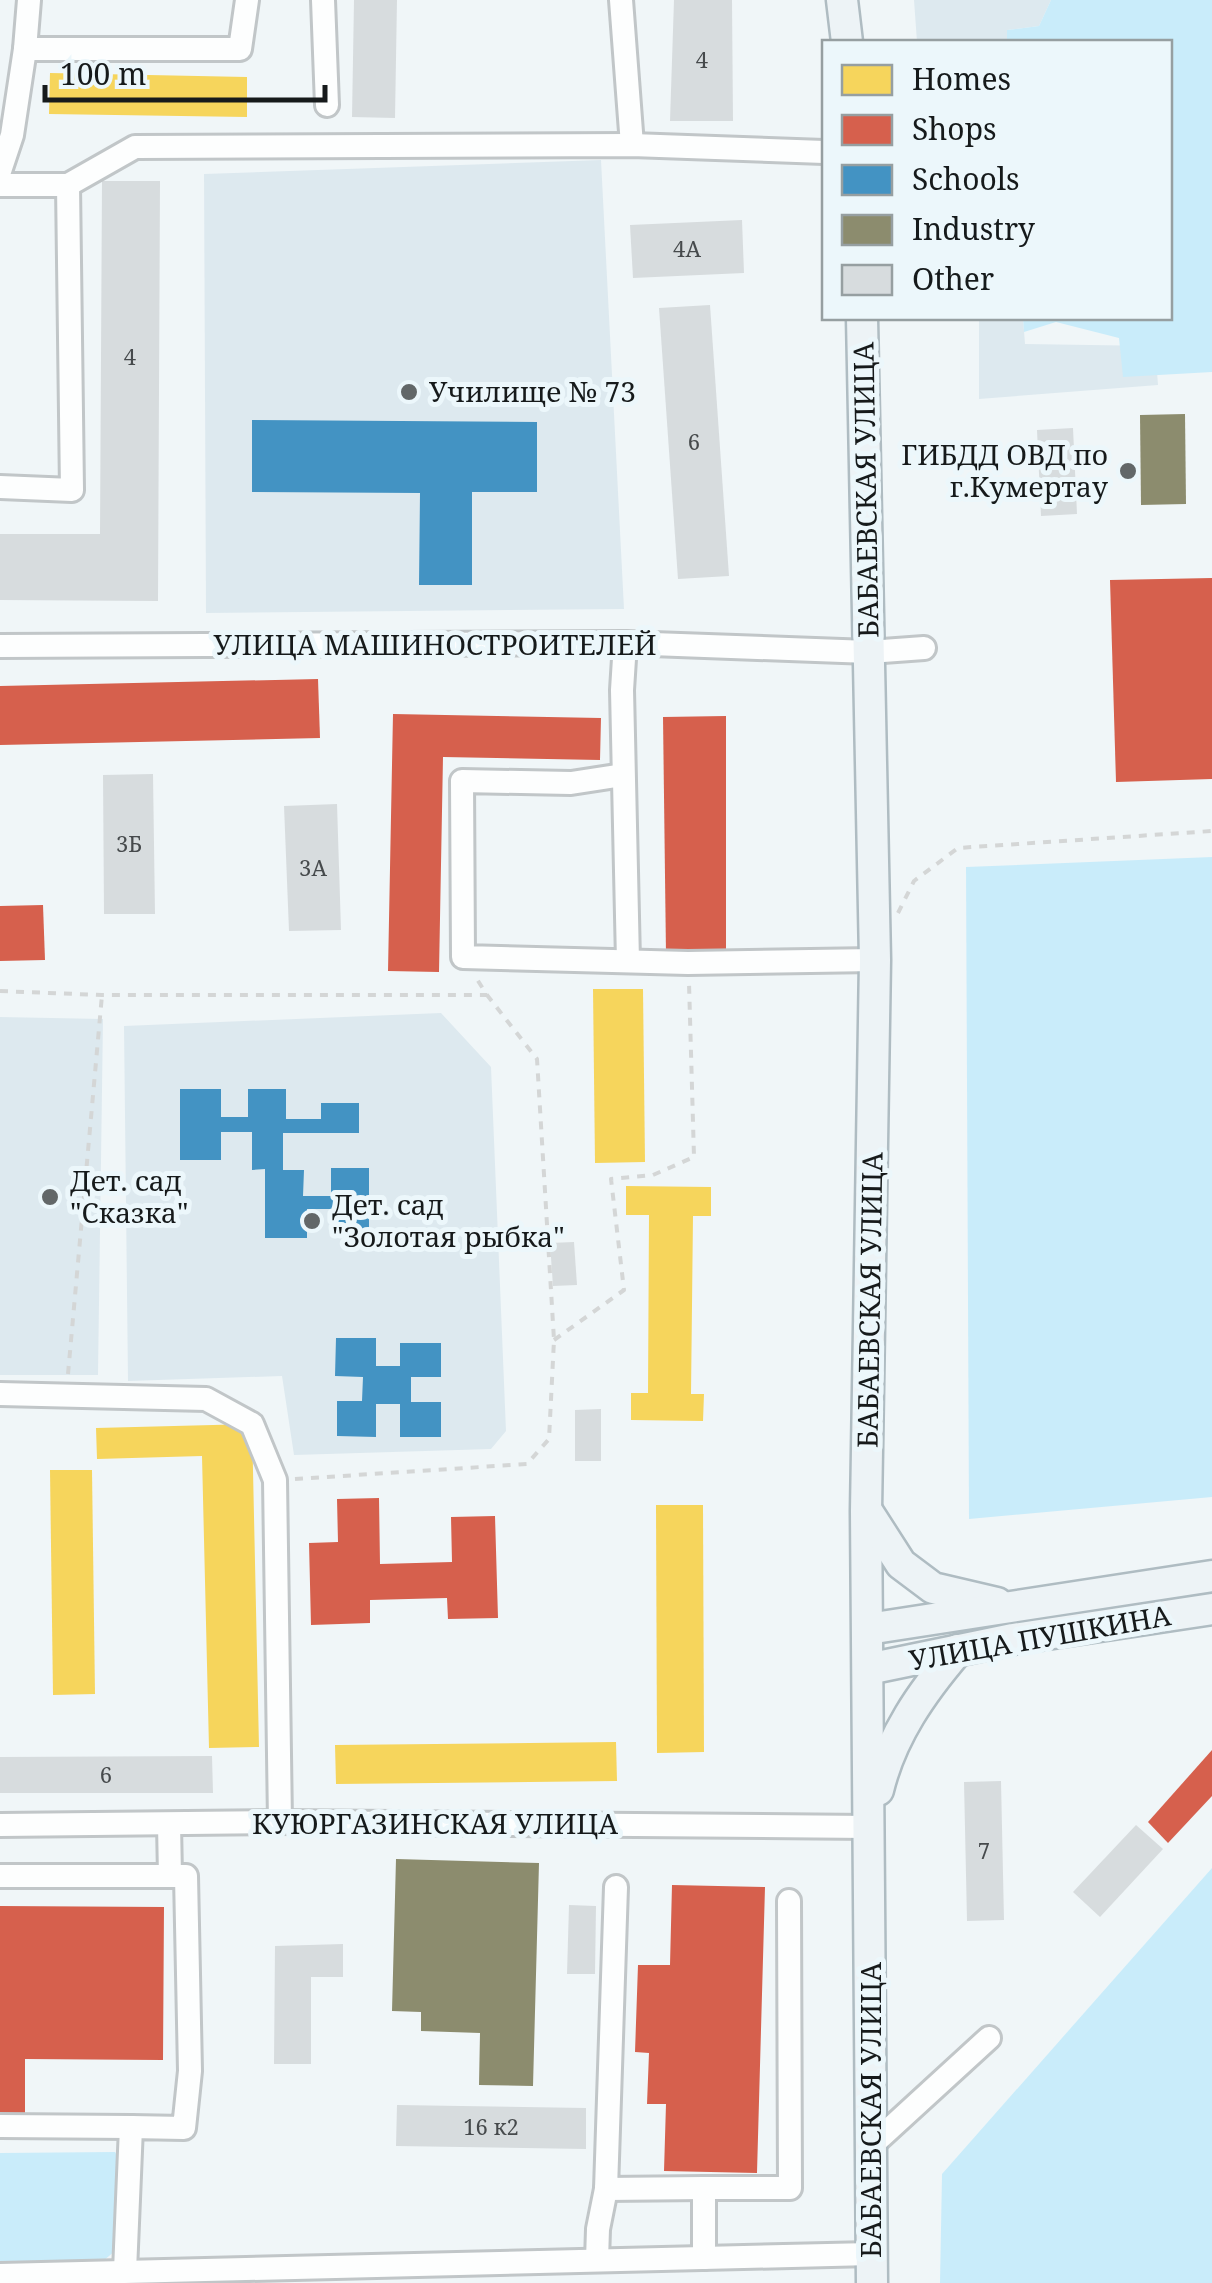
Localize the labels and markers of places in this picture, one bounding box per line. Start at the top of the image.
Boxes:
place label: Училище № 73 [429,372,636,410]
marker: Училище № 73 [398,381,420,403]
place label: ГИБДД ОВД по г.Кумертау [901,435,1108,505]
marker: ГИБДД ОВД по г.Кумертау [1117,460,1139,482]
place label: Дет. сад "Сказка" [70,1161,188,1231]
place label: Дет. сад "Золотая рыбка" [332,1185,565,1255]
marker: Дет. сад "Сказка" [39,1186,61,1208]
marker: Дет. сад "Золотая рыбка" [301,1210,323,1232]

